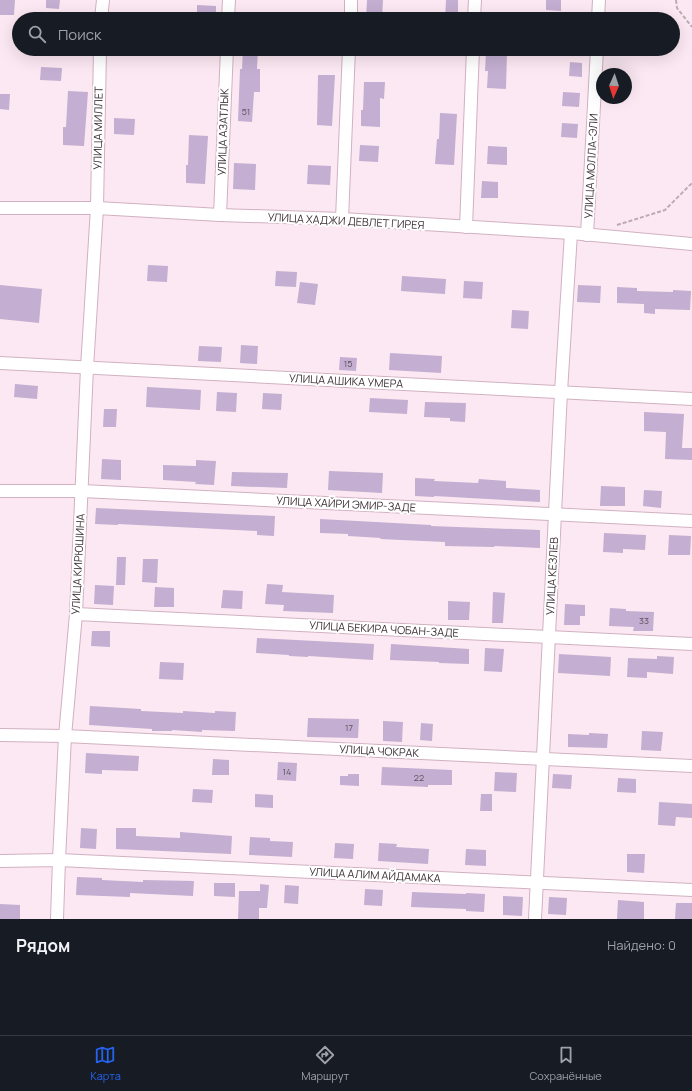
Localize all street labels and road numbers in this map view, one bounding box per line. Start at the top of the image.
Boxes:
street label: УЛИЦА МИЛЛЕТ [89,86,106,170]
street label: УЛИЦА АЗАТЛЫК [213,88,232,176]
street label: УЛИЦА МОЛЛА-ЭЛИ [580,113,601,219]
street label: УЛИЦА ХАДЖИ ДЕВЛЕТ ГИРЕЯ [267,209,425,232]
street label: УЛИЦА АШИКА УМЕРА [289,370,404,391]
street label: УЛИЦА ХАЙРИ ЭМИР-ЗАДЕ [276,492,416,515]
street label: УЛИЦА КИРЮШИНА [67,513,88,615]
street label: УЛИЦА КЕЗЛЕВ [542,536,561,615]
street label: УЛИЦА БЕКИРА ЧОБАН-ЗАДЕ [309,617,459,640]
street label: УЛИЦА ЧОКРАК [339,741,420,760]
street label: УЛИЦА АЛИМ АЙДАМАКА [309,864,441,885]

